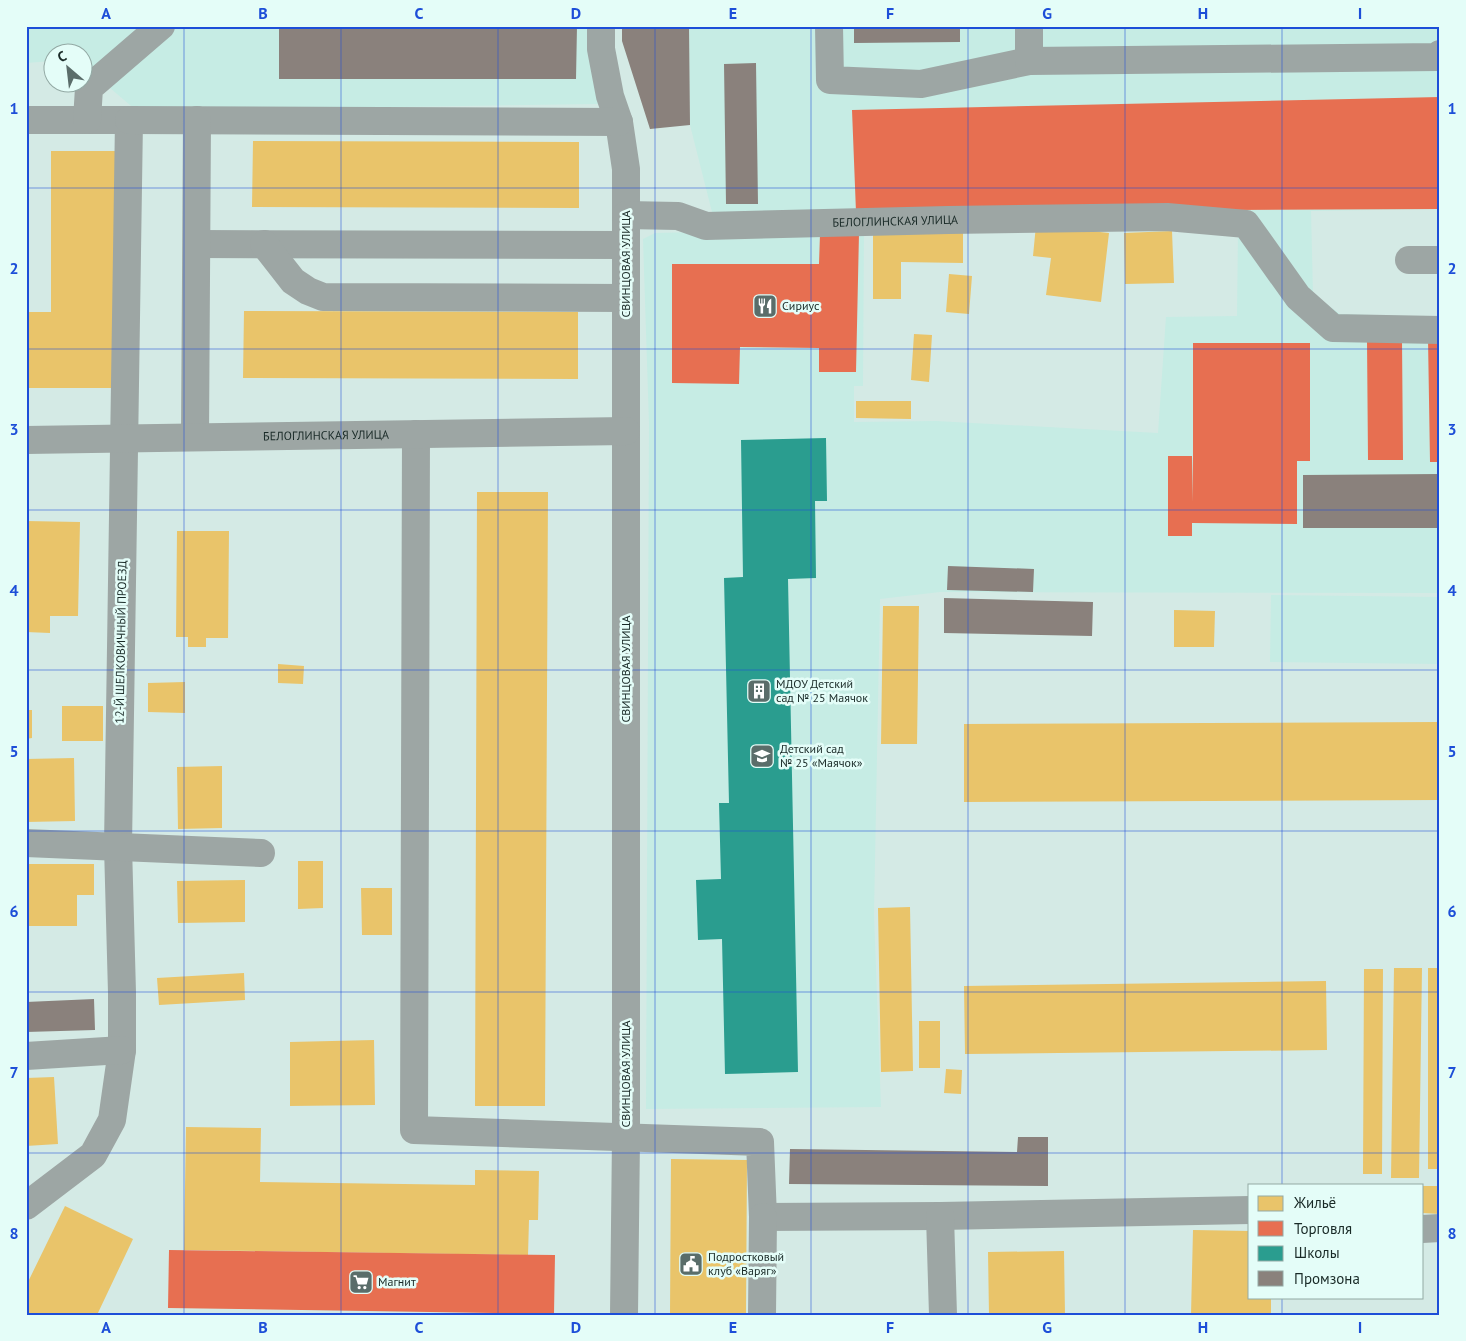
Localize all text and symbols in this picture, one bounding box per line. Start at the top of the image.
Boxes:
text: A [101,3,111,23]
text: B [258,3,268,23]
text: C [415,3,424,23]
text: D [571,3,581,23]
text: E [729,3,737,23]
text: F [886,3,894,23]
text: G [1042,3,1052,23]
text: H [1198,3,1208,23]
text: I [1358,3,1362,23]
north arrow [42,42,92,92]
text: С [54,47,70,66]
text: 1 [9,98,19,118]
text: 1 [1447,98,1457,118]
street label: СВИНЦОВАЯ УЛИЦА [618,210,633,318]
street label: БЕЛОГЛИНСКАЯ УЛИЦА [832,212,958,230]
text: 2 [9,258,19,278]
text: 2 [1447,258,1457,278]
restaurant icon: Сириус [752,293,778,319]
place label: Сириус [782,298,820,313]
text: 3 [9,419,19,439]
text: 3 [1447,419,1457,439]
street label: БЕЛОГЛИНСКАЯ УЛИЦА [263,427,389,443]
street label: 12-Й ШЕЛКОВИЧНЫЙ ПРОЕЗД [112,560,129,724]
text: 4 [9,580,19,600]
text: 4 [1447,580,1457,600]
street label: СВИНЦОВАЯ УЛИЦА [618,615,633,723]
place label: МДОУ Детский сад № 25 Маячок [776,676,868,705]
building icon: МДОУ Детский сад № 25 Маячок [746,678,772,704]
text: 5 [9,741,19,761]
place label: Детский сад № 25 «Маячок» [780,741,863,770]
text: 5 [1447,741,1457,761]
school or university icon: Детский сад № 25 «Маячок» [749,743,775,769]
text: 6 [9,901,19,921]
text: 6 [1447,901,1457,921]
street label: СВИНЦОВАЯ УЛИЦА [618,1020,633,1128]
text: 7 [9,1062,19,1082]
text: 7 [1447,1062,1457,1082]
legend [1248,1184,1424,1298]
text: Жильё [1293,1193,1336,1212]
text: Торговля [1294,1219,1352,1238]
text: 8 [9,1223,19,1243]
text: 8 [1447,1223,1457,1243]
text: Школы [1294,1243,1340,1262]
place label: Подростковый клуб «Варяг» [708,1249,784,1278]
public building icon: Подростковый клуб «Варяг» [678,1251,704,1277]
supermarket icon: Магнит [348,1269,374,1295]
text: Промзона [1294,1269,1360,1288]
place label: Магнит [378,1274,416,1289]
text: A [101,1317,111,1337]
text: B [258,1317,268,1337]
text: C [415,1317,424,1337]
text: D [571,1317,581,1337]
text: E [729,1317,737,1337]
text: F [886,1317,894,1337]
text: G [1042,1317,1052,1337]
text: H [1198,1317,1208,1337]
text: I [1358,1317,1362,1337]

